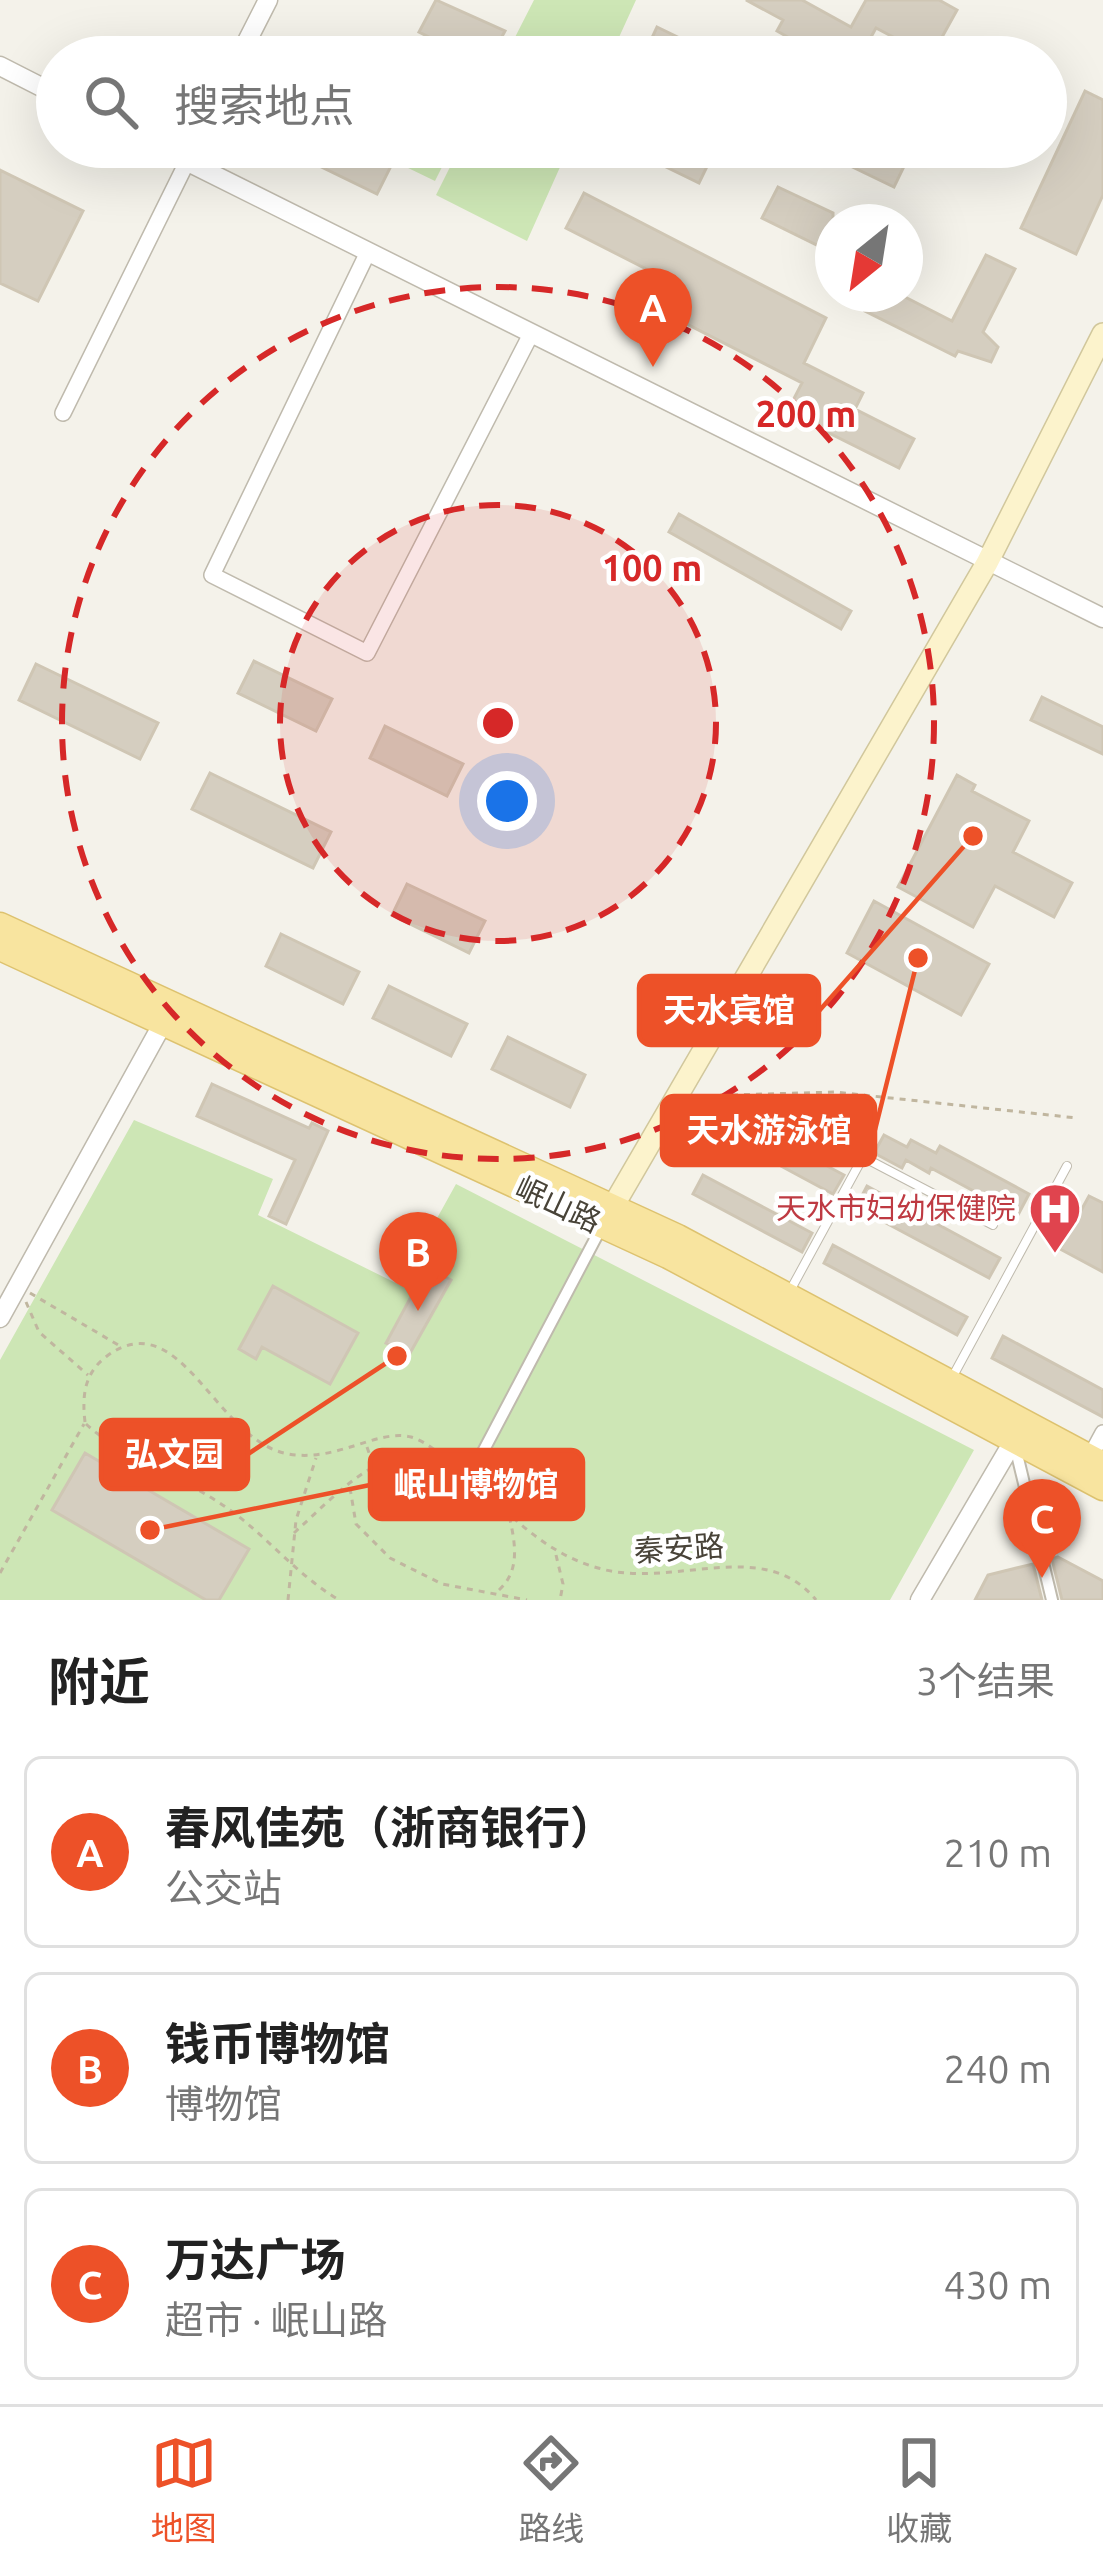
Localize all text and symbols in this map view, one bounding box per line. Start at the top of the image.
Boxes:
search box [36,36,1067,168]
icon: search [78,69,144,135]
text: 搜索地点 [174,80,354,131]
north arrow [815,204,923,312]
pin: A [614,268,692,367]
text: 200 m [756,393,856,434]
text: 100 m [602,547,702,588]
centre of rings [477,702,519,744]
your location [477,771,537,831]
callout: 天水宾馆 [639,976,819,1045]
text: 天水宾馆 [663,991,795,1028]
callout: 天水游泳馆 [662,1096,875,1165]
text: 天水游泳馆 [687,1111,852,1148]
street label: 岷山路 [510,1170,606,1239]
hospital icon: 天水市妇幼保健院 [1027,1181,1083,1255]
place label: 天水市妇幼保健院 [776,1191,1016,1225]
pin: B [379,1212,457,1311]
callout: 弘文园 [101,1420,248,1489]
text: 弘文园 [125,1435,224,1472]
callout: 岷山博物馆 [370,1450,583,1519]
text: 岷山博物馆 [394,1465,559,1502]
pin: C [1003,1479,1081,1578]
street label: 秦安路 [633,1528,725,1568]
text: 附近 [48,1652,150,1710]
text: 3个结果 [916,1659,1055,1702]
text: 春风佳苑（浙商银行） [165,1802,615,1853]
text: A [76,1831,104,1874]
text: 210 m [943,1831,1052,1874]
text: 公交站 [165,1866,282,1909]
text: 钱币博物馆 [165,2018,390,2069]
text: B [77,2047,103,2090]
text: 240 m [943,2047,1052,2090]
text: 博物馆 [165,2082,282,2125]
text: 万达广场 [165,2234,345,2285]
text: C [78,2263,102,2306]
text: 430 m [943,2263,1052,2306]
text: 超市 · 岷山路 [165,2298,387,2341]
tab: 地图 [151,2430,217,2550]
tab: 路线 [518,2430,584,2550]
tab: 收藏 [886,2430,952,2550]

